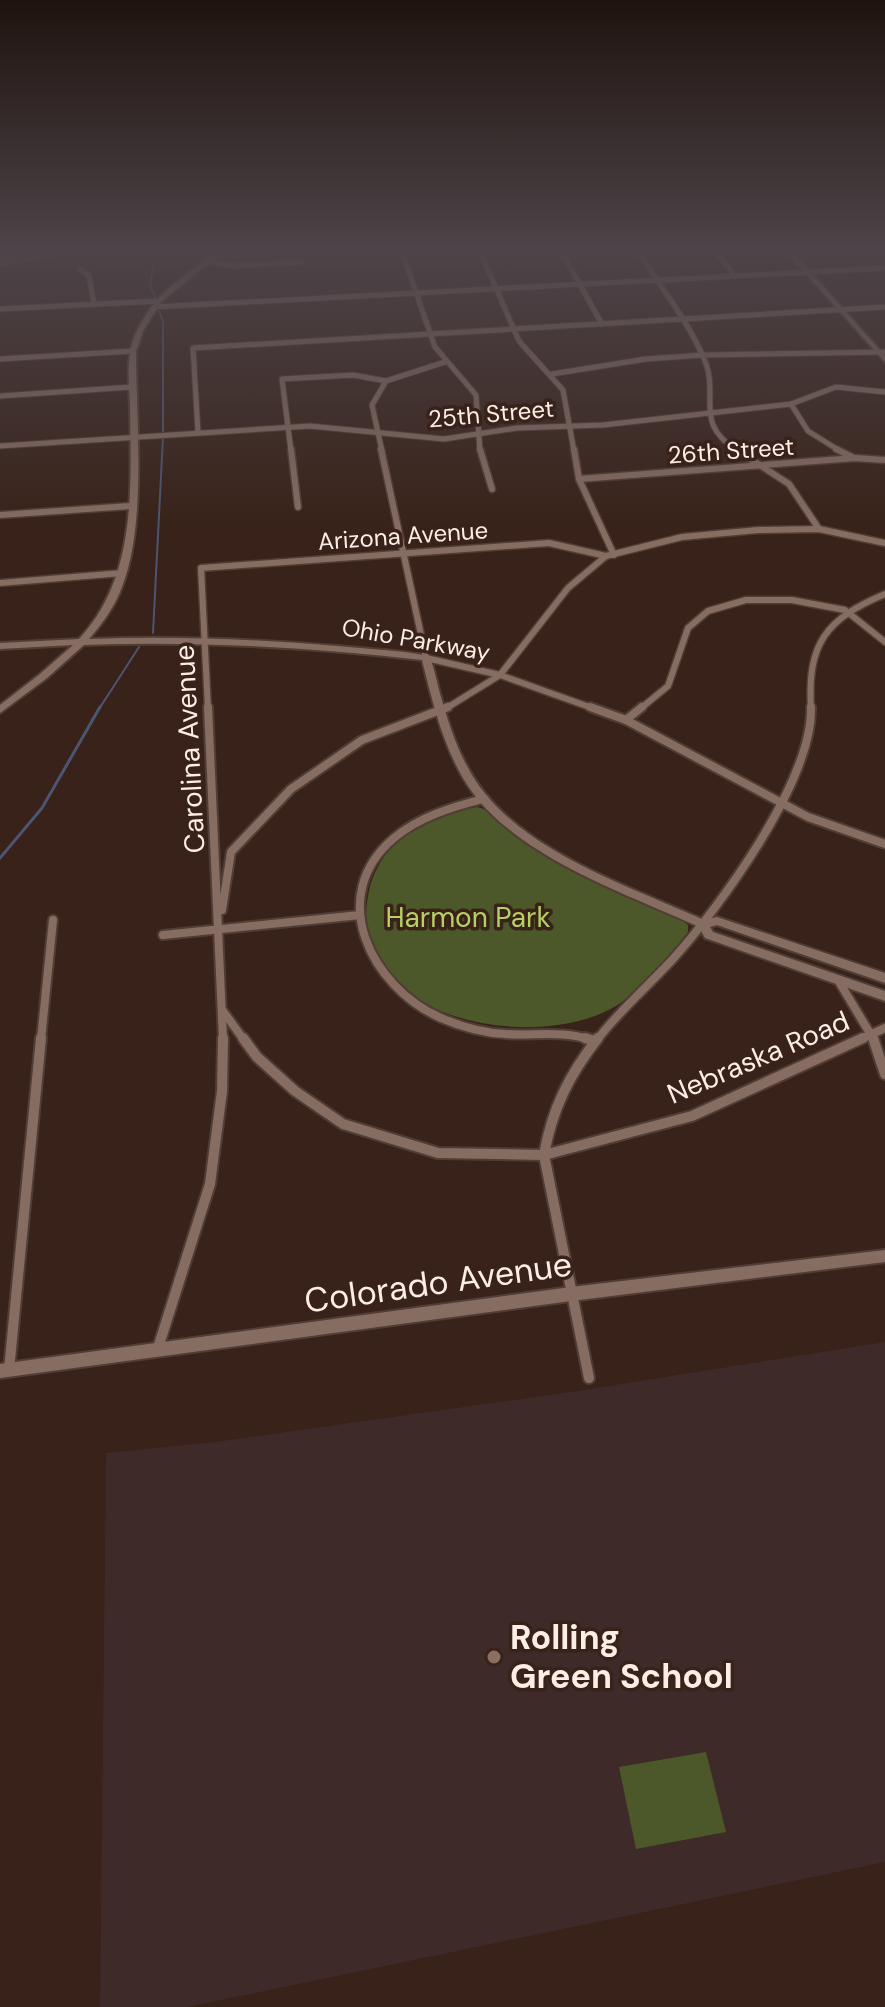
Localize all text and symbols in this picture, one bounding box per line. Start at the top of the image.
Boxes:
street label: 25th Street [427,393,555,434]
street label: 26th Street [667,431,795,470]
street label: Arizona Avenue [317,514,489,557]
street label: Ohio Parkway [339,611,493,668]
street label: Carolina Avenue [166,644,213,854]
park label: Harmon Park [385,899,551,936]
street label: Nebraska Road [662,1002,855,1112]
street label: Colorado Avenue [302,1241,575,1324]
place label: Rolling Green School [510,1615,733,1699]
marker: Rolling Green School [485,1648,503,1666]

